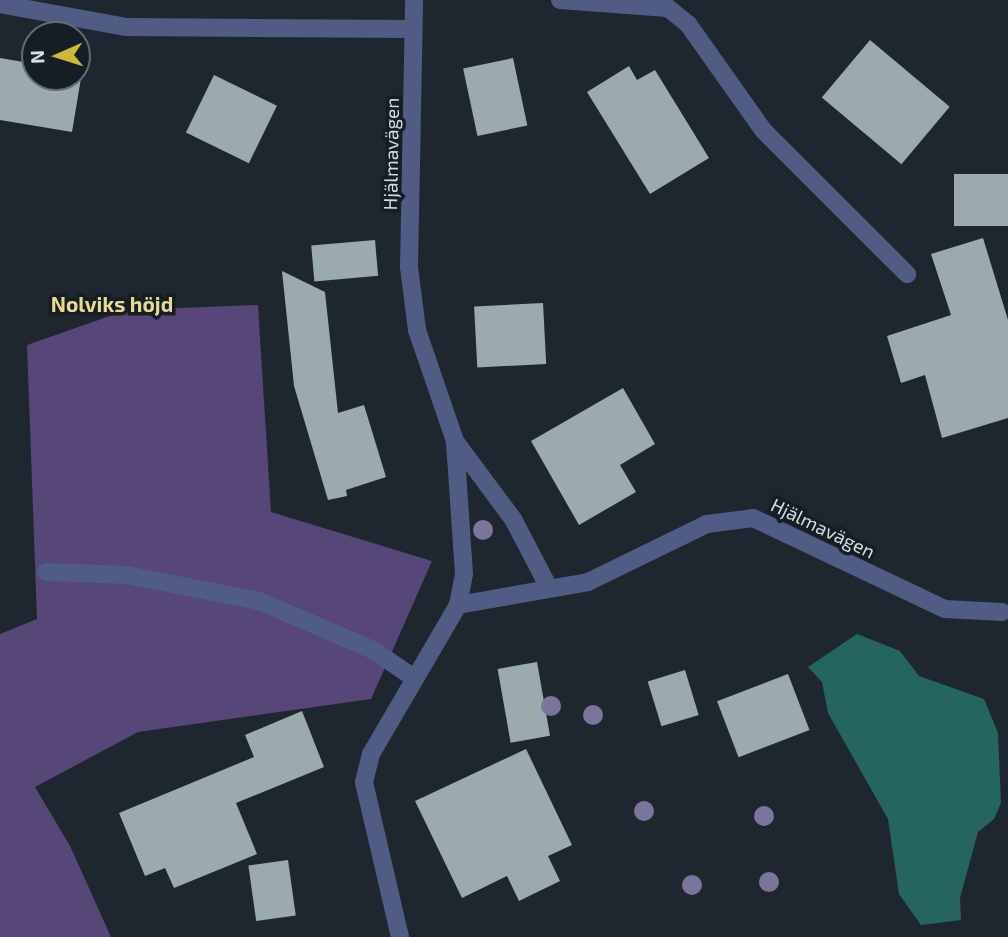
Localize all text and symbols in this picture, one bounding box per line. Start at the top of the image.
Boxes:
north arrow [21,21,91,91]
text: N [25,50,48,64]
street label: Hjälmavägen [379,97,403,211]
district label: Nolviks höjd [51,291,173,317]
street label: Hjälmavägen [767,493,879,563]

